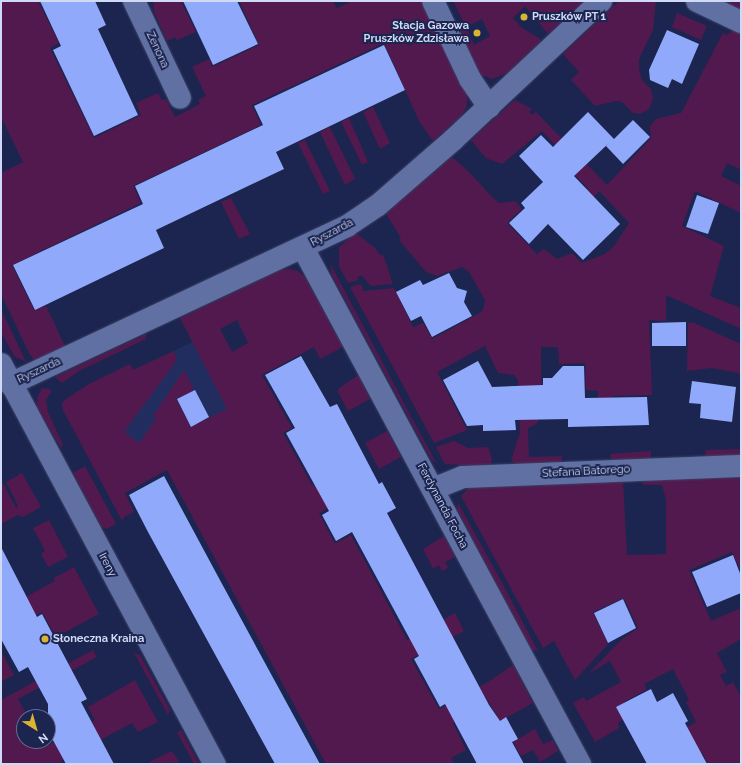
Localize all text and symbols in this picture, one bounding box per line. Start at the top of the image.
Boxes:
place label: Pruszków PT 1 [532,10,607,24]
marker: Pruszków PT 1 [519,12,529,22]
place label: Stacja Gazowa Pruszków Zdzisława [363,20,469,46]
marker: Stacja Gazowa Pruszków Zdzisława [472,28,482,38]
street label: Zenona [143,30,171,70]
street label: Ryszarda [308,216,356,250]
street label: Ryszarda [15,355,63,387]
street label: Ferdynanda Focha [414,461,470,551]
street label: Stefana Batorego [542,463,630,481]
street label: Ireny [95,551,119,579]
place label: Słoneczna Kraina [53,632,144,646]
marker: Słoneczna Kraina [40,634,50,644]
north arrow [16,709,56,749]
text: N [36,730,50,746]

